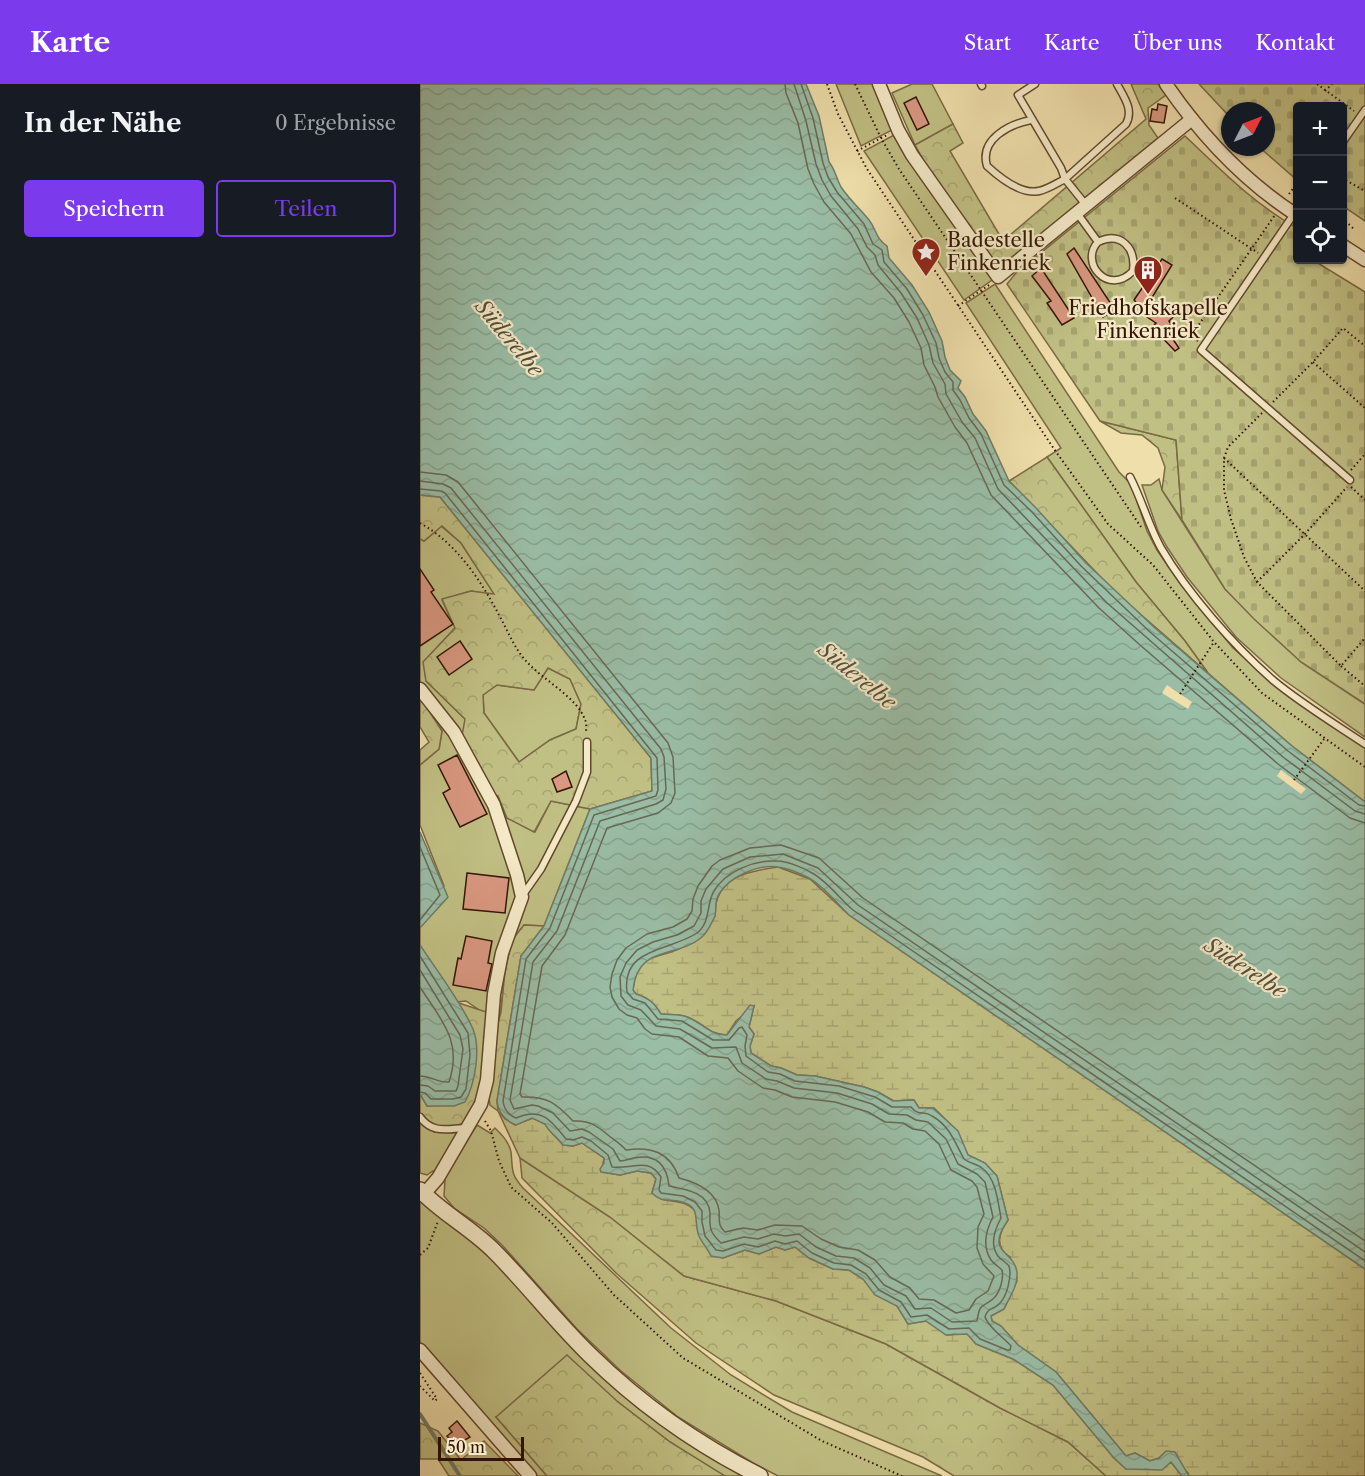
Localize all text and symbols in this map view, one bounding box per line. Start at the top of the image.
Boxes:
text: Karte [30,25,110,59]
text: Start [964,30,1011,55]
text: Karte [1044,30,1100,55]
text: Über uns [1133,30,1222,55]
text: Kontakt [1255,30,1335,55]
north arrow [1221,102,1275,156]
map controls [1293,102,1347,264]
button: + [1293,102,1347,156]
text: In der Nähe [24,107,181,139]
text: 0 Ergebnisse [275,111,396,135]
button: − [1293,156,1347,210]
button: Speichern [24,180,204,237]
button: Teilen [216,180,396,237]
button: locate [1293,210,1347,264]
place label: Badestelle Finkenriek [947,228,1052,275]
place icon: Badestelle Finkenriek [910,236,942,278]
building icon: Friedhofskapelle Finkenriek [1132,254,1164,296]
water label: Süderelbe [469,293,549,382]
place label: Friedhofskapelle Finkenriek [1068,296,1228,343]
water label: Süderelbe [812,636,902,715]
water label: Süderelbe [1198,931,1292,1004]
scale bar [438,1434,524,1462]
text: 50 m [447,1437,485,1457]

